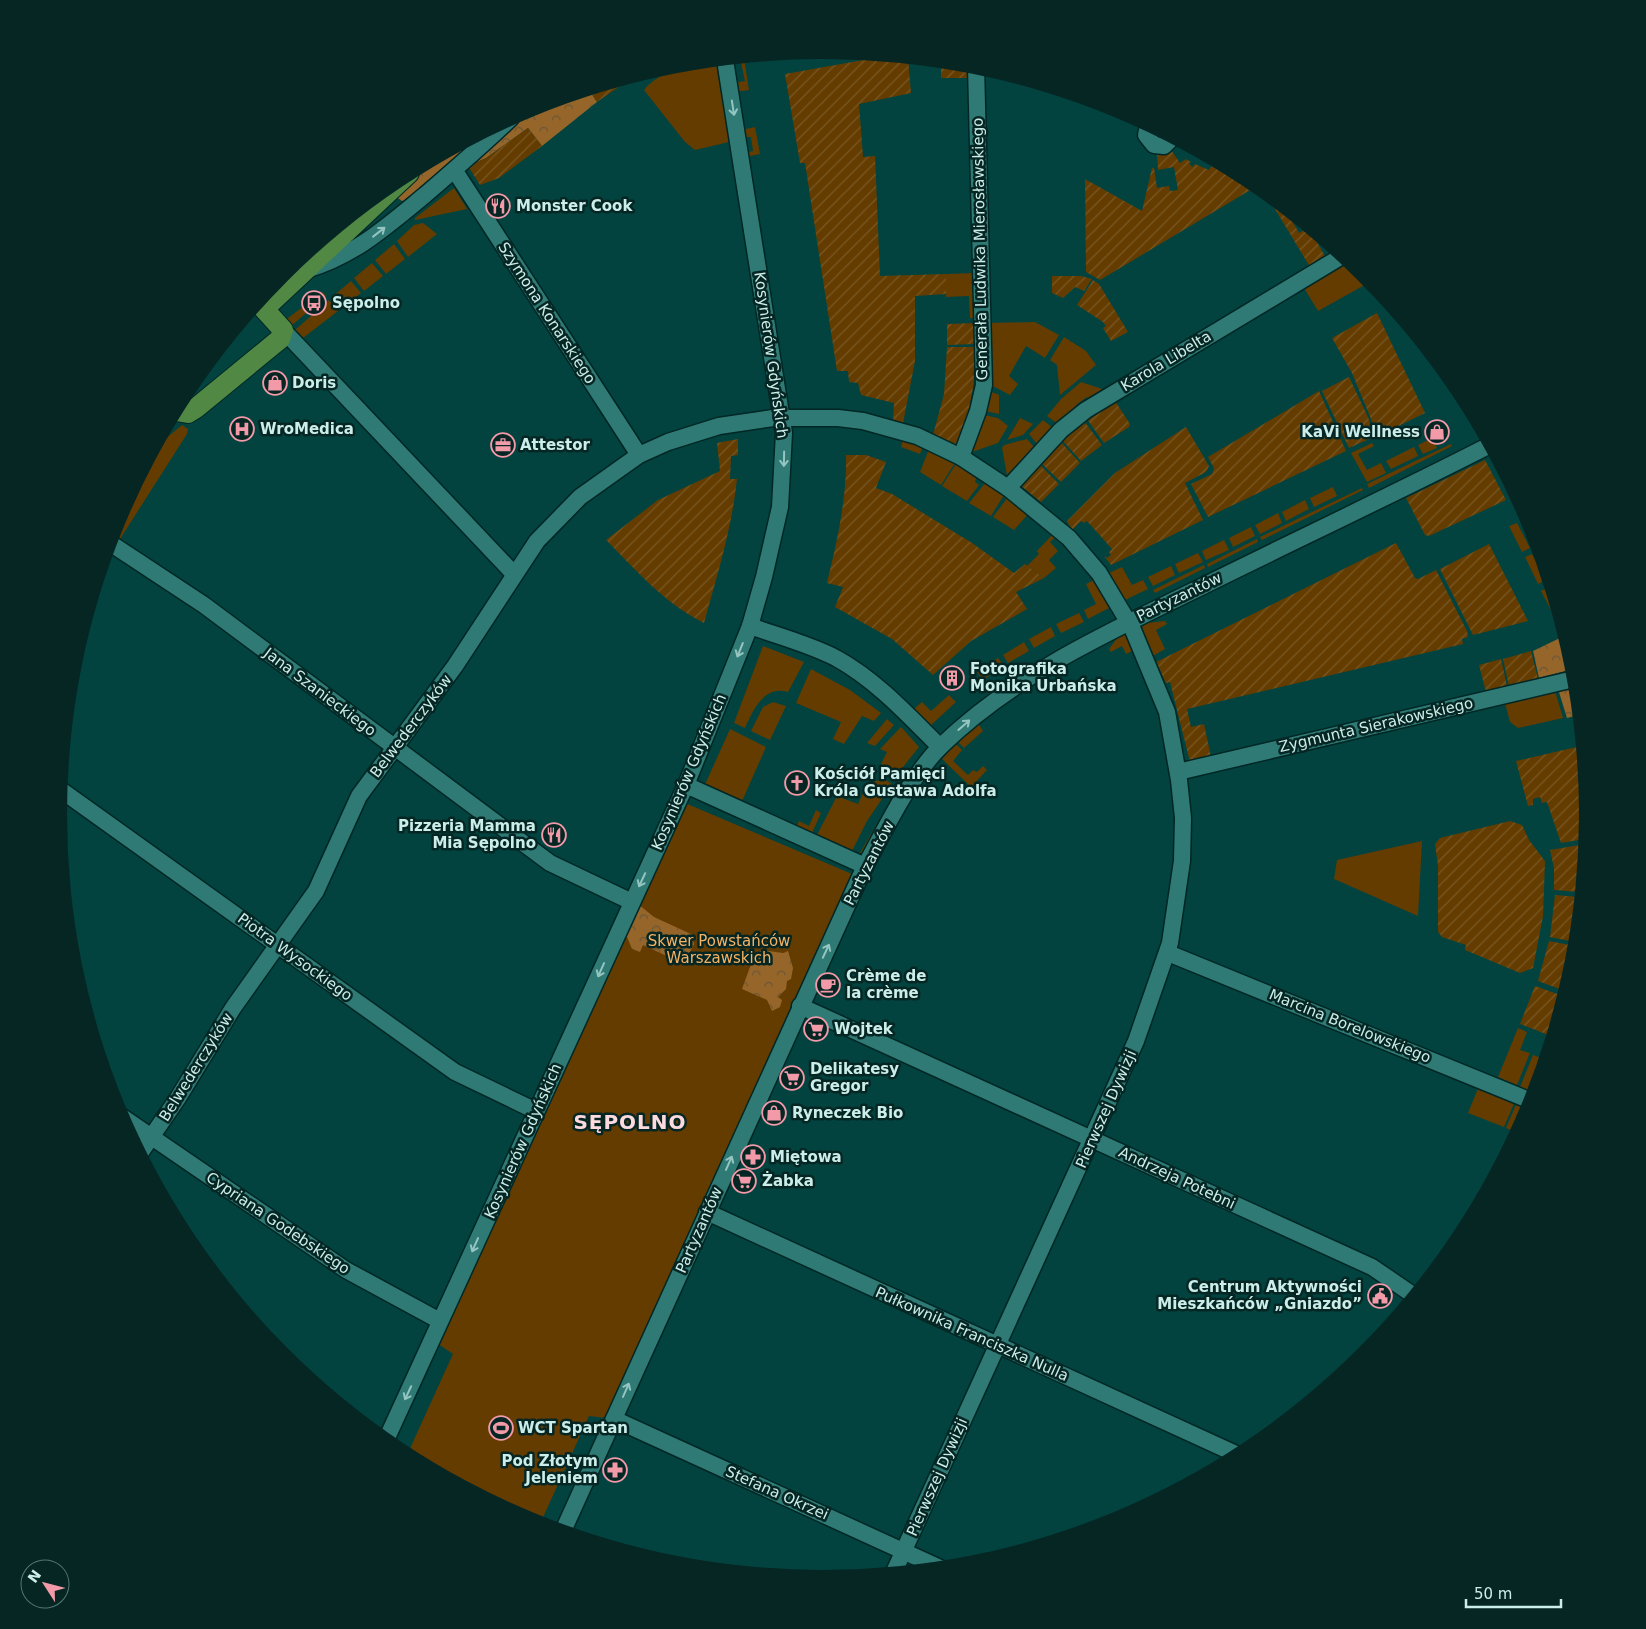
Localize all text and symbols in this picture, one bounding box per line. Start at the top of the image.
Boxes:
one-way arrow [728,99,738,115]
street label: Generała Ludwika Mierosławskiego [969,118,991,380]
restaurant icon: Monster Cook [485,193,511,219]
place label: Monster Cook [516,197,633,215]
one-way arrow [372,227,386,237]
street label: Szymona Konarskiego [494,239,600,387]
street label: Kosynierów Gdyńskich [750,271,792,439]
bus stop icon: Sępolno [301,290,327,316]
place label: Sępolno [332,294,400,312]
street label: Karola Libelta [1117,327,1215,395]
shop icon: Doris [262,370,288,396]
place label: Doris [292,374,336,392]
hospital icon: WroMedica [229,416,255,442]
shop icon: KaVi Wellness [1424,419,1450,445]
place label: WroMedica [260,420,354,438]
place label: KaVi Wellness [1301,423,1420,441]
office icon: Attestor [490,432,516,458]
place label: Attestor [520,436,591,454]
one-way arrow [779,450,789,467]
street label: Partyzantów [1134,569,1224,625]
one-way arrow [735,642,744,657]
street label: Jana Szanieckiego [260,643,380,740]
place label: Fotografika Monika Urbańska [970,660,1117,695]
building icon: Fotografika Monika Urbańska [939,665,965,691]
street label: Belwederczyków [366,671,456,781]
street label: Kosynierów Gdyńskich [648,691,730,853]
street label: Zygmunta Sierakowskiego [1277,694,1475,756]
one-way arrow [958,720,971,731]
place label: Kościół Pamięci Króla Gustawa Adolfa [814,765,997,800]
church icon: Kościół Pamięci Króla Gustawa Adolfa [784,770,810,796]
place label: Pizzeria Mamma Mia Sępolno [398,817,536,852]
street label: Partyzantów [840,818,898,908]
restaurant icon: Pizzeria Mamma Mia Sępolno [541,822,567,848]
one-way arrow [636,872,646,887]
street label: Piotra Wysockiego [234,909,356,1005]
park label: Skwer Powstańców Warszawskich [648,932,790,967]
one-way arrow [821,944,831,959]
one-way arrow [595,962,605,977]
place label: Crème de la crème [846,967,927,1002]
cafe icon: Crème de la crème [815,972,841,998]
street label: Marcina Borelowskiego [1267,985,1433,1067]
street label: Belwederczyków [155,1009,237,1125]
supermarket icon: Wojtek [803,1016,829,1042]
place label: Wojtek [834,1020,894,1038]
street label: Pierwszej Dywizji [1072,1047,1140,1171]
place label: Delikatesy Gregor [810,1060,899,1095]
street label: Kosynierów Gdyńskich [481,1061,565,1221]
supermarket icon: Delikatesy Gregor [779,1065,805,1091]
shop icon: Ryneczek Bio [761,1100,787,1126]
place label: Ryneczek Bio [792,1104,903,1122]
district label: SĘPOLNO [573,1110,687,1134]
street label: Andrzeja Potebni [1116,1143,1238,1213]
pharmacy icon: Miętowa [740,1144,766,1170]
place label: Miętowa [770,1148,842,1166]
one-way arrow [725,1156,735,1171]
street label: Cypriana Godebskiego [203,1168,353,1278]
supermarket icon: Żabka [731,1168,757,1194]
place label: Żabka [762,1171,814,1190]
street label: Partyzantów [672,1184,726,1276]
one-way arrow [470,1237,480,1252]
place label: Centrum Aktywności Mieszkańców „Gniazdo” [1157,1278,1362,1313]
street label: Pułkownika Franciszka Nulla [873,1283,1071,1385]
public building icon: Centrum Aktywności Mieszkańców „Gniazdo” [1367,1283,1393,1309]
one-way arrow [621,1383,631,1398]
one-way arrow [403,1385,412,1400]
sports icon: WCT Spartan [488,1415,514,1441]
street label: Pierwszej Dywizji [903,1415,971,1539]
place label: WCT Spartan [518,1419,628,1437]
place label: Pod Złotym Jeleniem [501,1452,598,1487]
pharmacy icon: Pod Złotym Jeleniem [602,1457,628,1483]
street label: Stefana Okrzei [723,1462,831,1524]
north arrow [20,1559,70,1609]
text: N [25,1567,44,1586]
scale bar [1466,1576,1561,1608]
text: 50 m [1474,1585,1512,1603]

